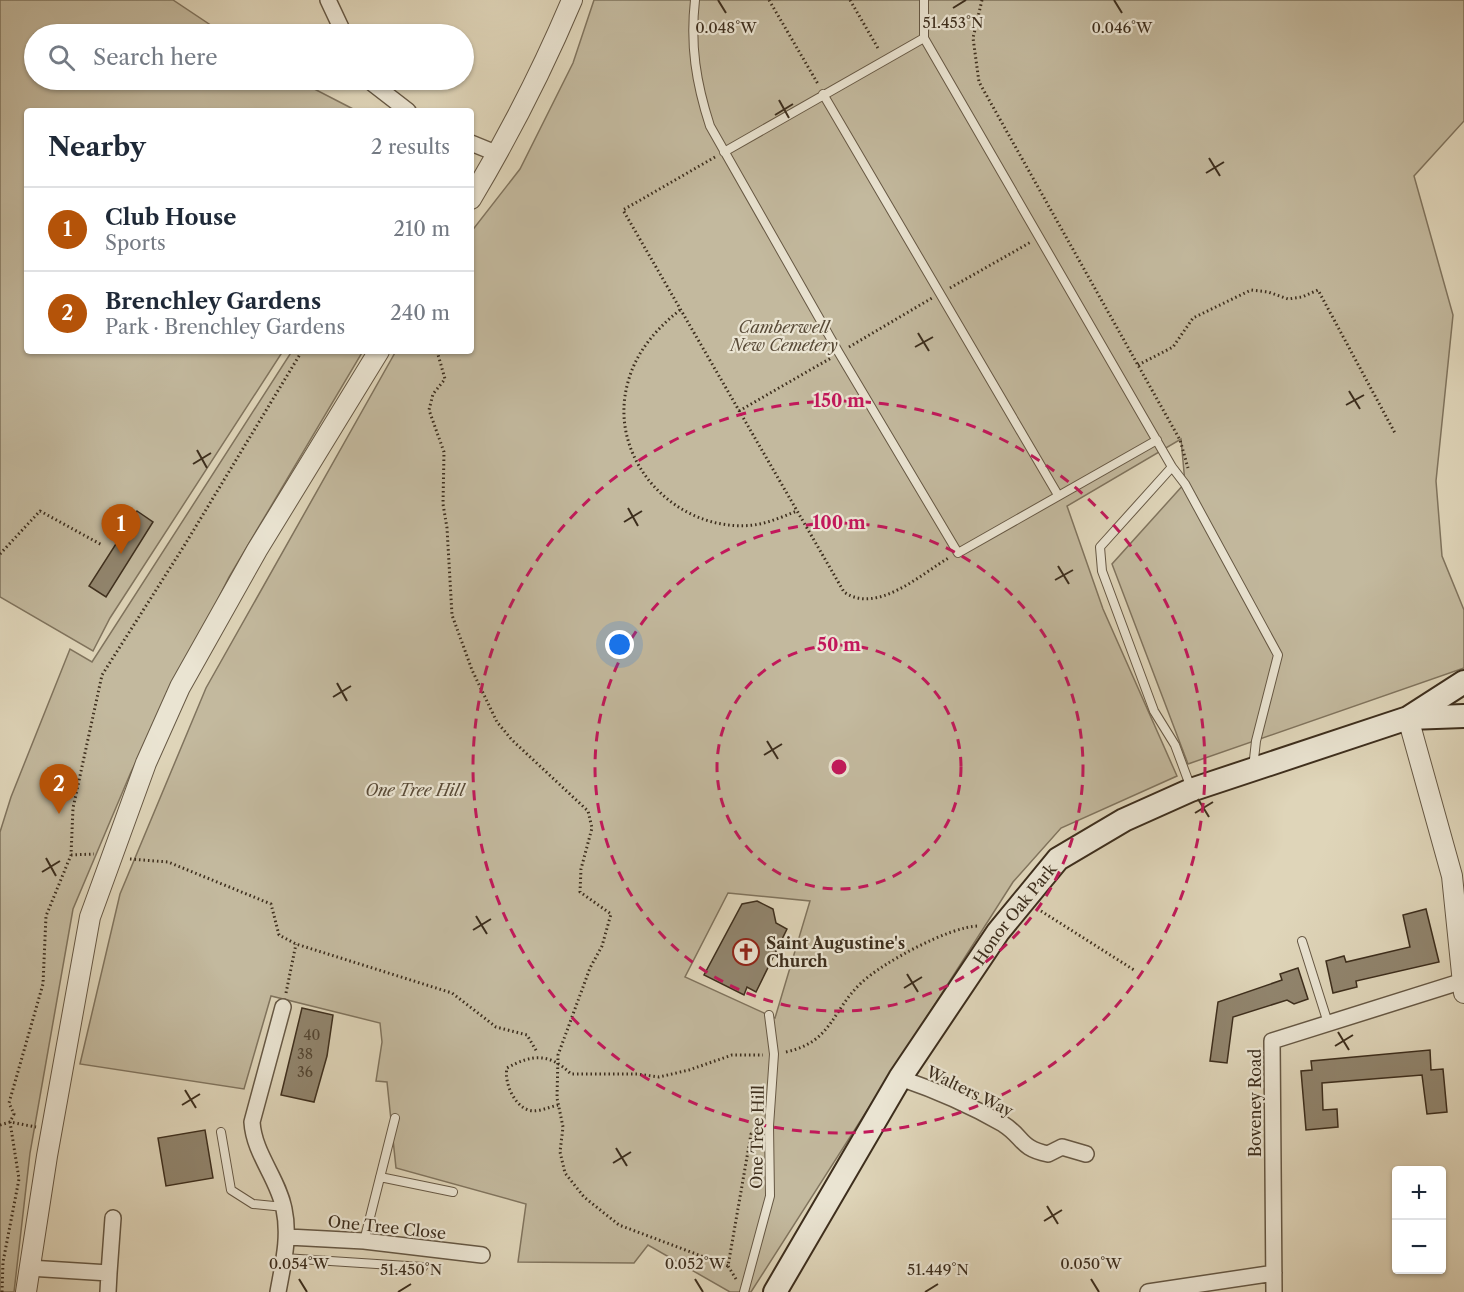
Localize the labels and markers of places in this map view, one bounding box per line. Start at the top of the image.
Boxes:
pin: 1 [102,504,140,554]
centre of rings [829,757,849,777]
pin: 2 [40,764,78,814]
place label: Saint Augustine's Church [766,933,905,971]
church icon: Saint Augustine's Church [731,937,761,967]

